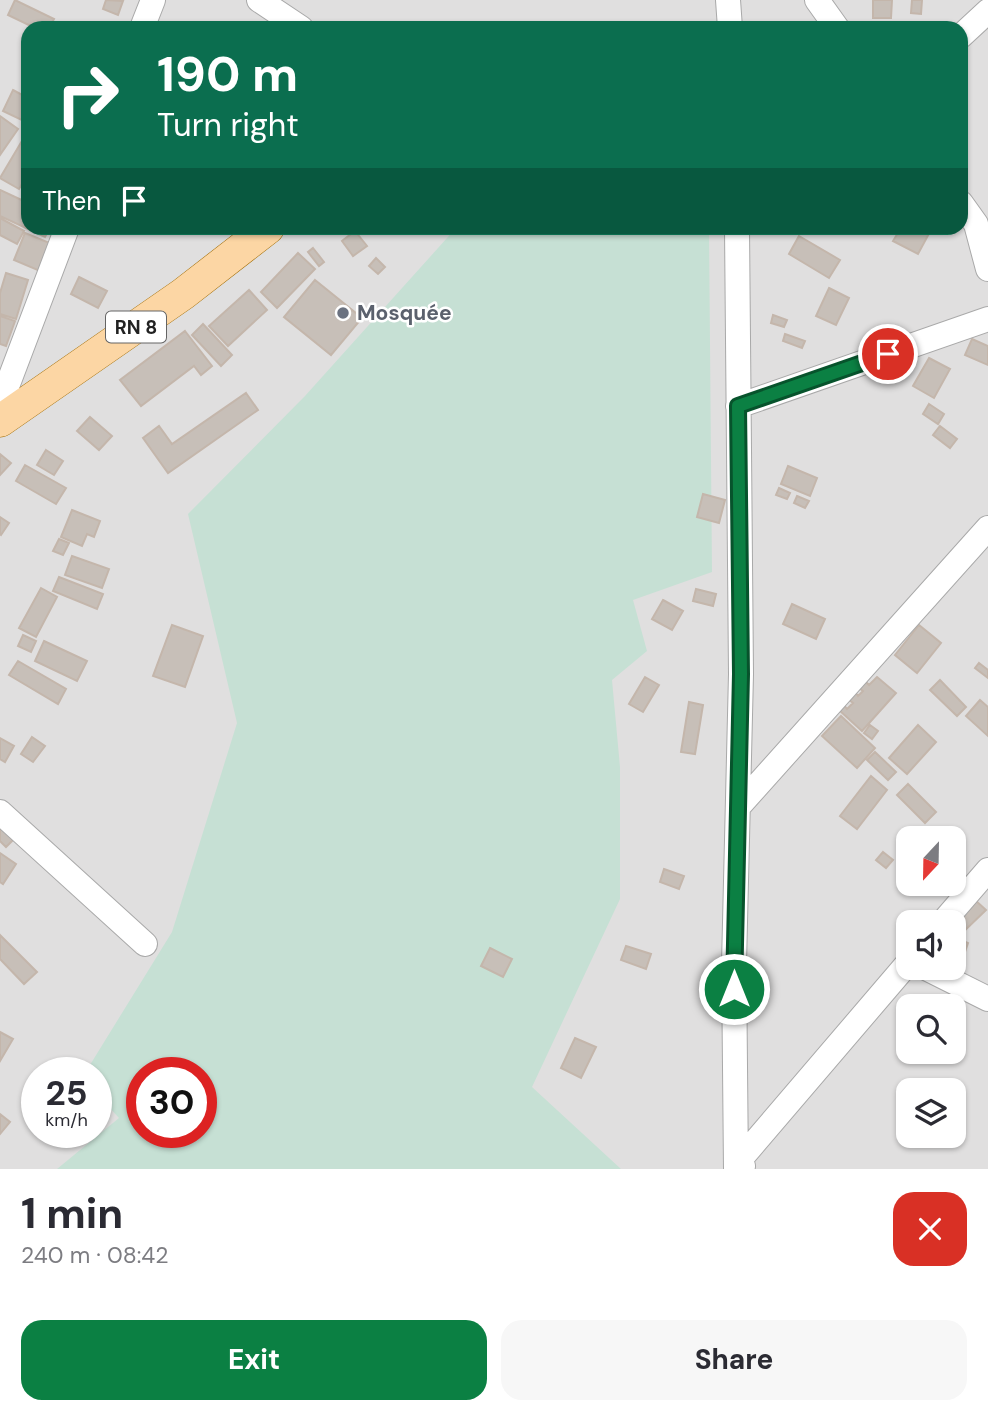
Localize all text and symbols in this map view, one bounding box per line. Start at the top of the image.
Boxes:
text: 190 m [157,42,298,106]
icon: right [42,49,133,140]
text: Turn right [157,104,299,146]
icon: arrive [115,182,153,220]
text: Then [42,184,101,218]
place label: Mosquée [357,299,452,327]
marker: Mosquée [335,305,351,321]
road number: RN 8 [106,312,166,342]
pin [858,324,918,384]
icon: arrive [869,335,907,373]
north arrow [896,826,966,896]
map controls [896,826,966,1148]
button: sound [896,910,966,980]
position arrow [697,952,771,1026]
button: search [896,994,966,1064]
speed limit sign: 30 [126,1057,217,1148]
text: 25 [46,1070,87,1116]
button: layers [896,1078,966,1148]
text: km/h [45,1108,88,1132]
text: 1 min [21,1186,123,1241]
button: close [893,1192,967,1266]
text: 240 m · 08:42 [21,1240,169,1270]
button: Exit [21,1320,487,1400]
button: Share [501,1320,967,1400]

